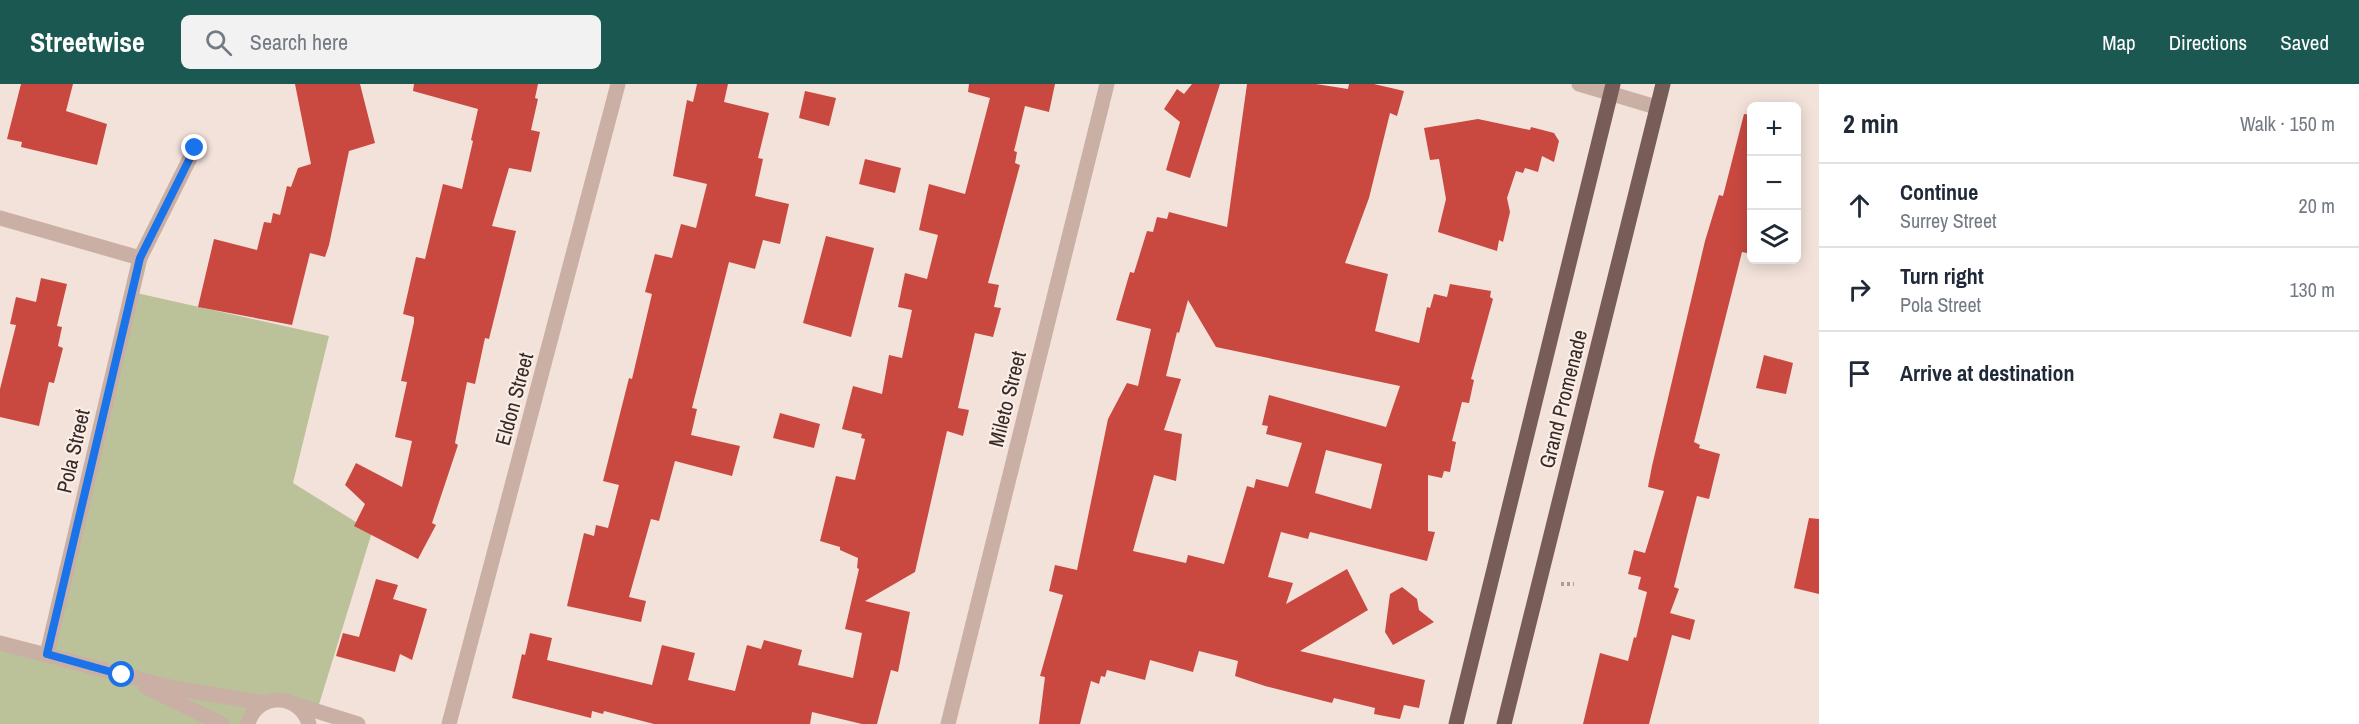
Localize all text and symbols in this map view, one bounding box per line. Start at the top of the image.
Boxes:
search box [181,15,601,69]
text: Streetwise [30,23,145,61]
icon: search [202,26,235,59]
text: Search here [250,27,348,57]
text: Map [2102,28,2136,57]
text: Directions [2169,28,2247,57]
text: Saved [2280,28,2329,57]
map controls [1747,102,1801,264]
button: + [1747,102,1801,156]
text: 2 min [1843,106,1899,141]
text: Walk · 150 m [2240,110,2335,137]
route end [181,134,207,160]
button: − [1747,156,1801,210]
text: Continue [1900,177,1978,207]
icon: ahead [1843,189,1876,222]
text: 20 m [2299,192,2335,219]
text: Surrey Street [1900,207,1997,234]
button: layers [1747,210,1801,264]
text: Turn right [1900,261,1984,291]
icon: right [1843,273,1876,306]
text: 130 m [2289,276,2335,303]
text: Pola Street [1900,291,1981,318]
street label: Grand Promenade [1532,327,1594,471]
street label: Mileto Street [981,348,1033,450]
street label: Eldon Street [488,349,540,449]
icon: arrive [1843,357,1876,390]
text: Arrive at destination [1900,358,2074,388]
street label: Pola Street [49,406,97,496]
route start [108,661,134,687]

